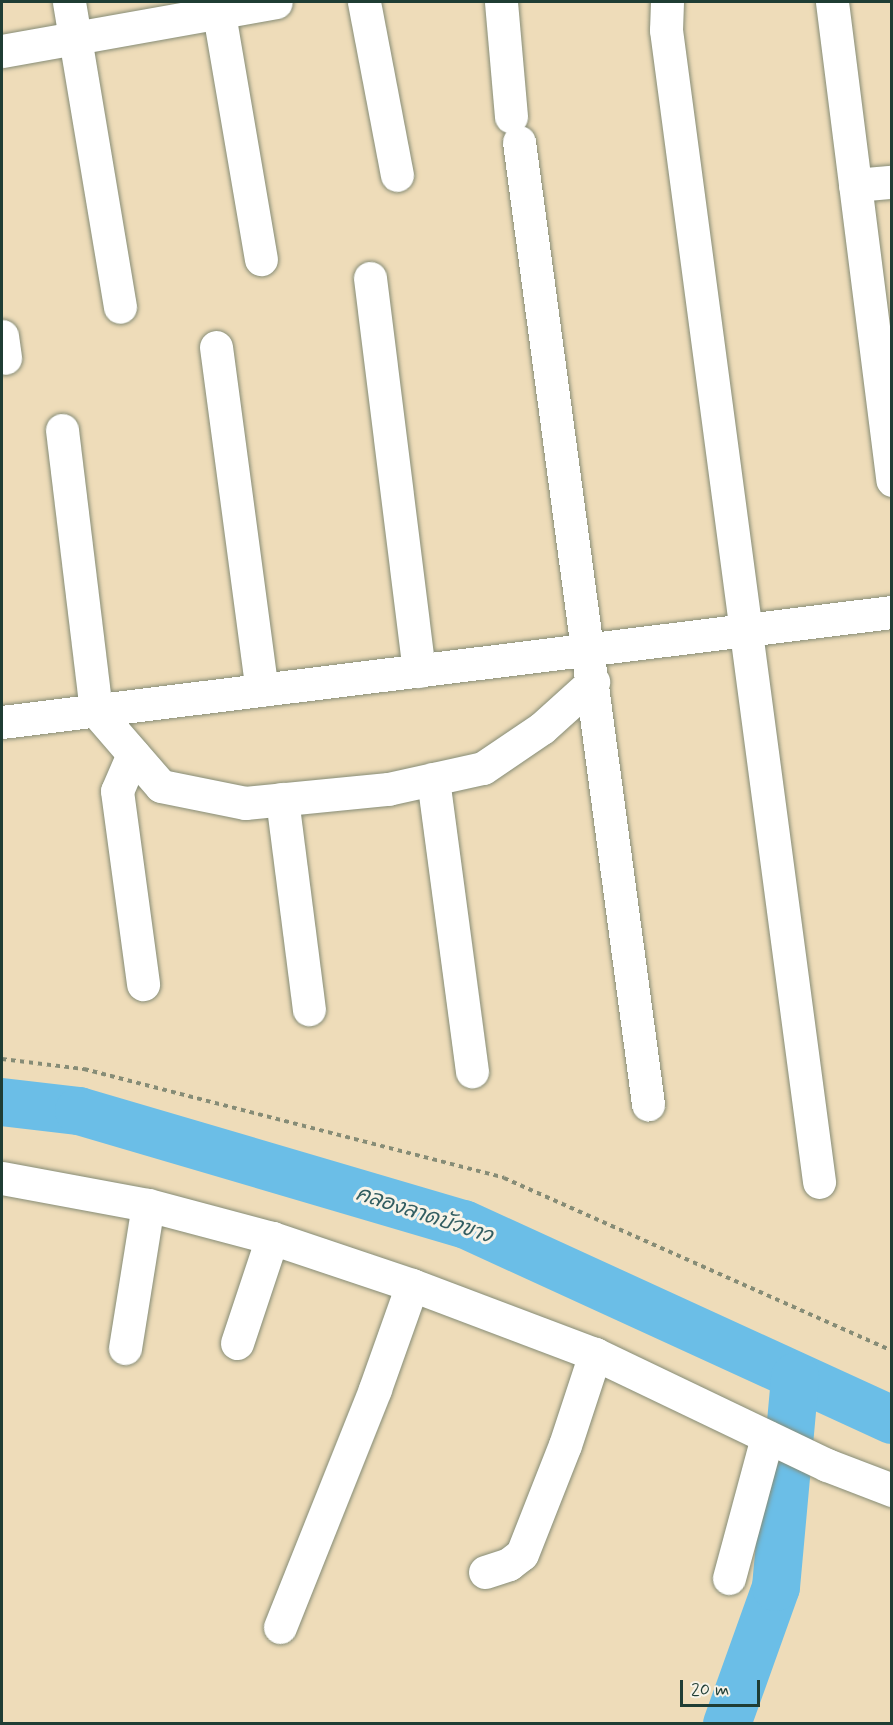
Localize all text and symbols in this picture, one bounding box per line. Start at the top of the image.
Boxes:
water label: คลองลาดบัวขาว [353,1181,495,1249]
scale bar [683,1668,762,1706]
text: 20 m [691,1678,729,1702]

